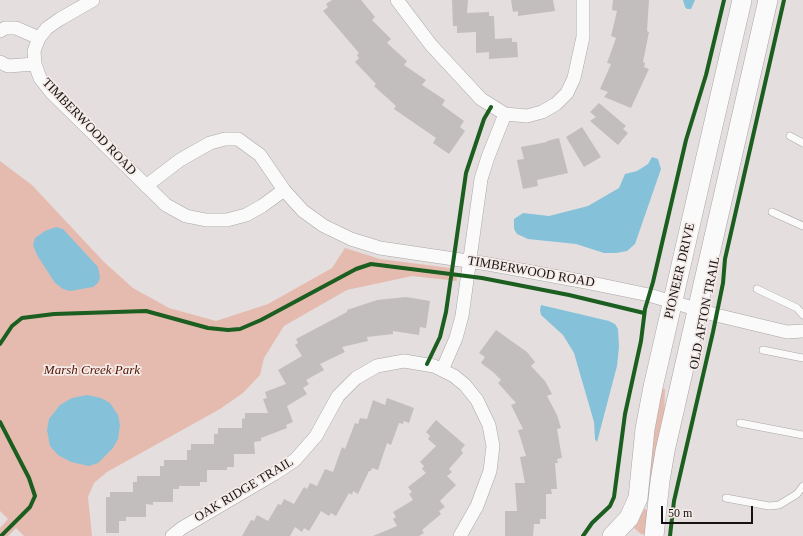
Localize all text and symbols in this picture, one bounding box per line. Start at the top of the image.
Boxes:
street label: TIMBERWOOD ROAD [39,75,139,179]
street label: PIONEER DRIVE [661,222,699,320]
street label: TIMBERWOOD ROAD [466,253,596,291]
street label: OLD AFTON TRAIL [686,255,724,371]
park label: Marsh Creek Park [44,363,140,379]
street label: OAK RIDGE TRAIL [192,454,296,526]
scale bar [663,498,755,524]
text: 50 m [668,506,692,520]

